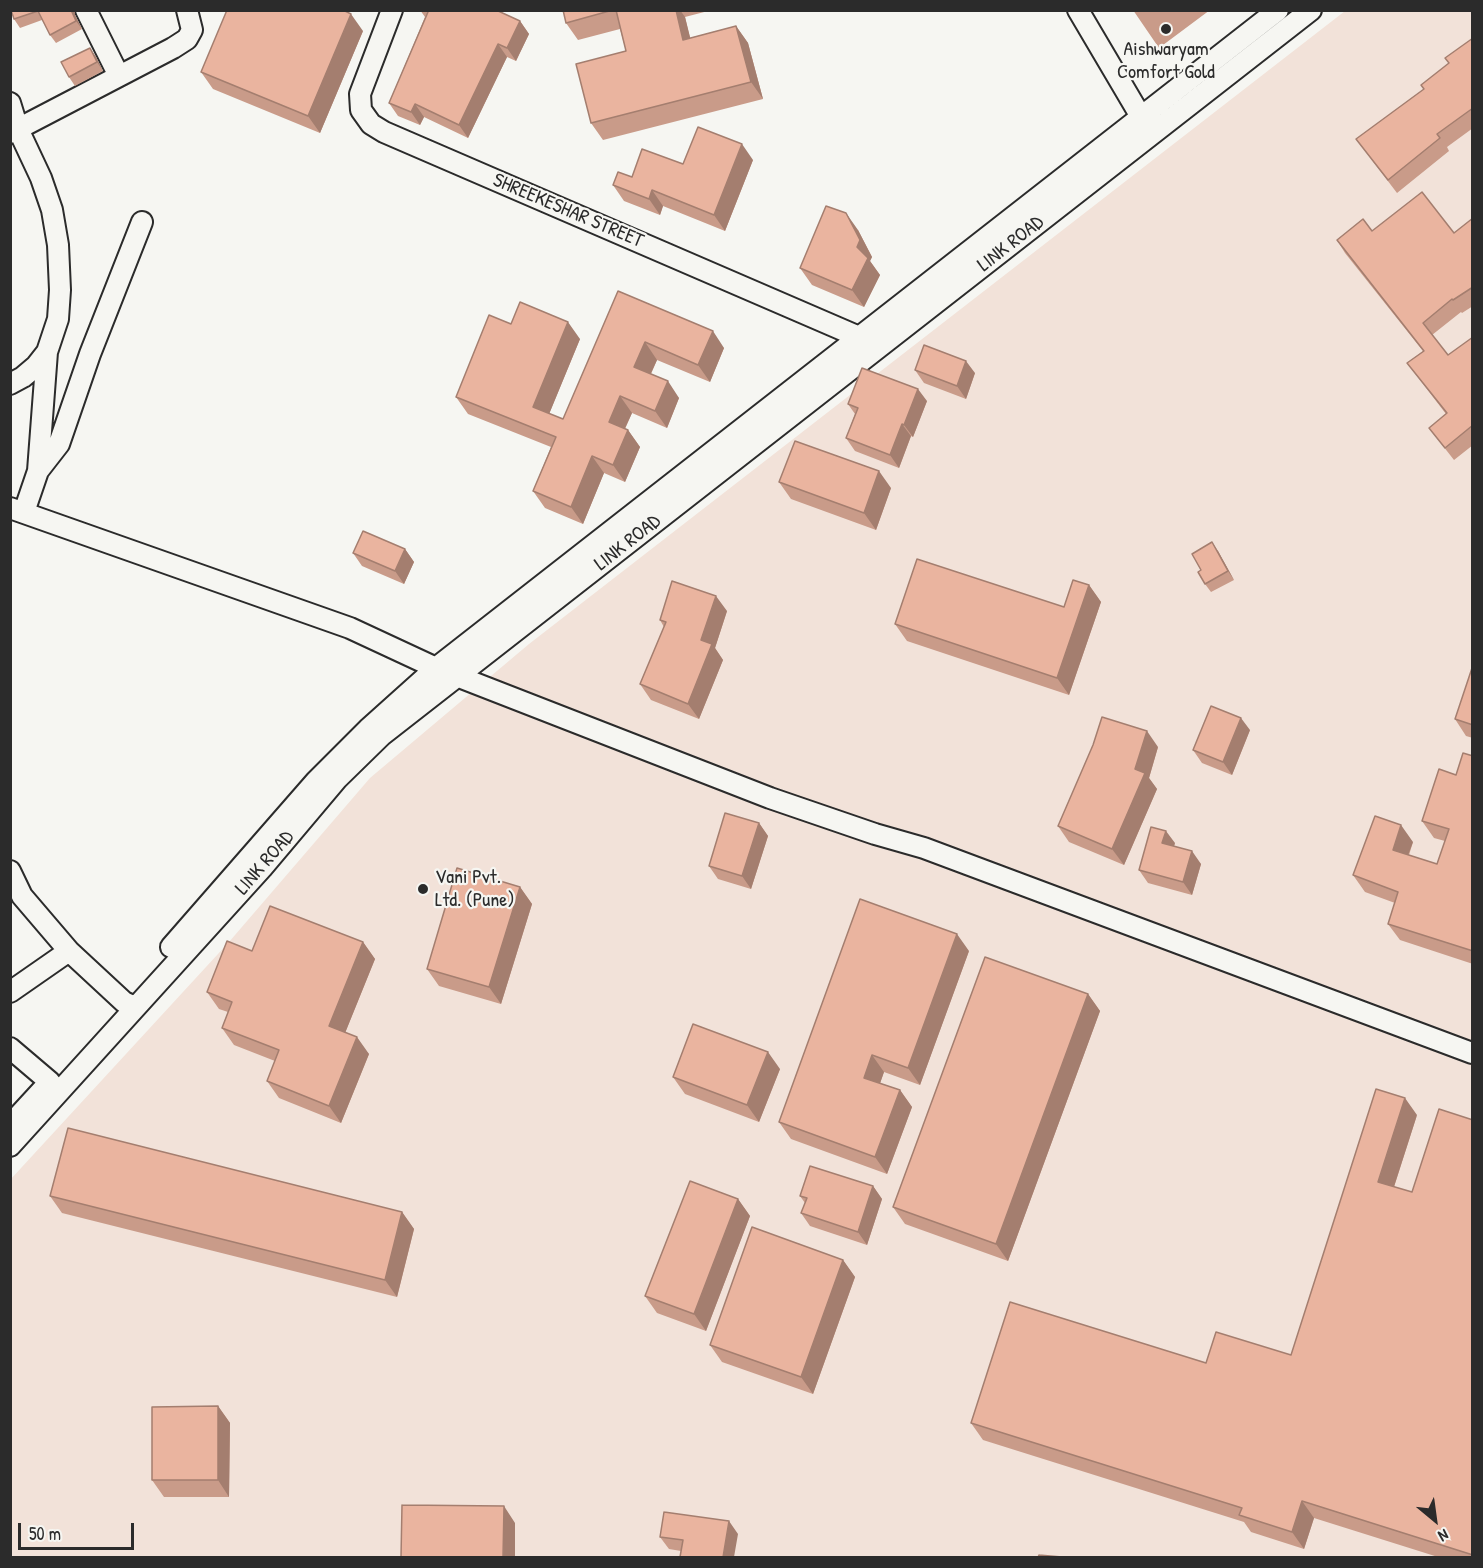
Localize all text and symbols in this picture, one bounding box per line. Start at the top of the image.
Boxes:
marker: Aishwaryam Comfort Gold [1159,22,1173,36]
place label: Aishwaryam Comfort Gold [1117,38,1215,85]
street label: SHREEKESHAR STREET [489,168,647,254]
street label: LINK ROAD [973,211,1049,277]
street label: LINK ROAD [590,510,666,576]
street label: LINK ROAD [231,826,299,900]
place label: Vani Pvt. Ltd. (Pune) [435,866,515,913]
marker: Vani Pvt. Ltd. (Pune) [416,882,430,896]
north arrow [1405,1490,1465,1550]
scale bar [21,1511,136,1549]
text: 50 m [29,1521,61,1546]
text: N [1435,1524,1453,1547]

